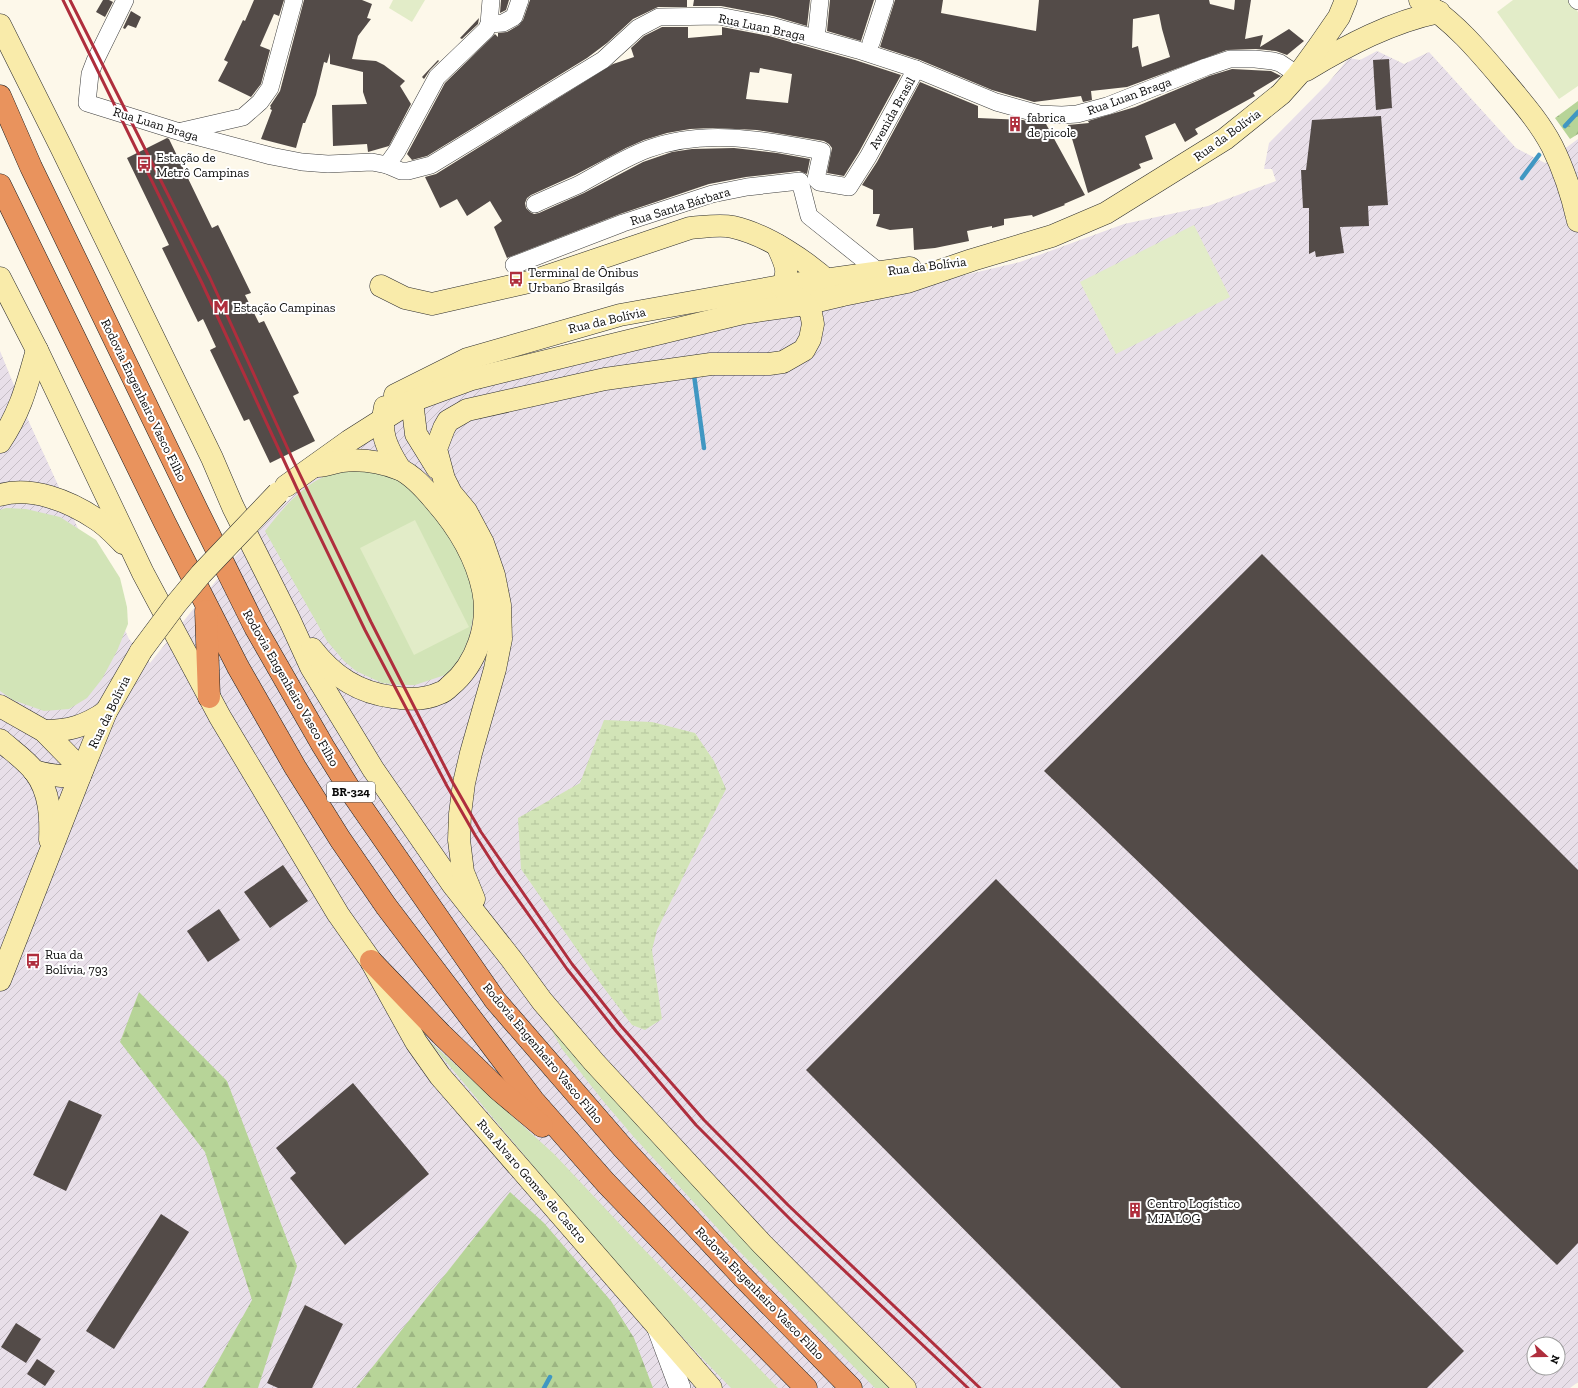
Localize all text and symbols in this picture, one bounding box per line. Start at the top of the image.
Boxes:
street label: Rua Luan Braga [717,10,808,44]
street label: Avenida Brasil [866,74,918,152]
street label: Rua Luan Braga [1085,74,1174,118]
street label: Rua Luan Braga [111,104,201,144]
street label: Rua da Bolívia [1191,105,1264,164]
place label: fabrica de picole [1027,110,1076,140]
building icon: fabrica de picole [1006,115,1024,133]
place label: Estação de Metrô Campinas [156,150,250,180]
bus stop icon: Estação de Metrô Campinas [135,155,153,173]
street label: Rua Santa Bárbara [628,183,733,228]
street label: Rua da Bolívia [887,254,968,278]
place label: Terminal de Ônibus Urbano Brasilgás [528,265,639,295]
bus stop icon: Terminal de Ônibus Urbano Brasilgás [507,270,525,288]
metro station icon: Estação Campinas [212,298,230,316]
place label: Estação Campinas [233,300,336,315]
street label: Rua da Bolívia [567,304,648,336]
street label: Rodovia Engenheiro Vasco Filho [98,316,190,484]
street label: Rodovia Engenheiro Vasco Filho [240,607,342,769]
street label: Rua da Bolívia [85,673,133,751]
road number: BR-324 [327,782,375,802]
place label: Rua da Bolívia, 793 [45,947,108,977]
bus stop icon: Rua da Bolívia, 793 [24,952,42,970]
street label: Rodovia Engenheiro Vasco Filho [480,980,606,1126]
street label: Rua Alvaro Gomes de Castro [474,1116,590,1246]
place label: Centro Logístico MJA LOG [1147,1196,1241,1226]
building icon: Centro Logístico MJA LOG [1126,1201,1144,1219]
street label: Rodovia Engenheiro Vasco Filho [693,1224,828,1363]
north arrow [1526,1336,1566,1376]
text: N [1547,1353,1562,1366]

